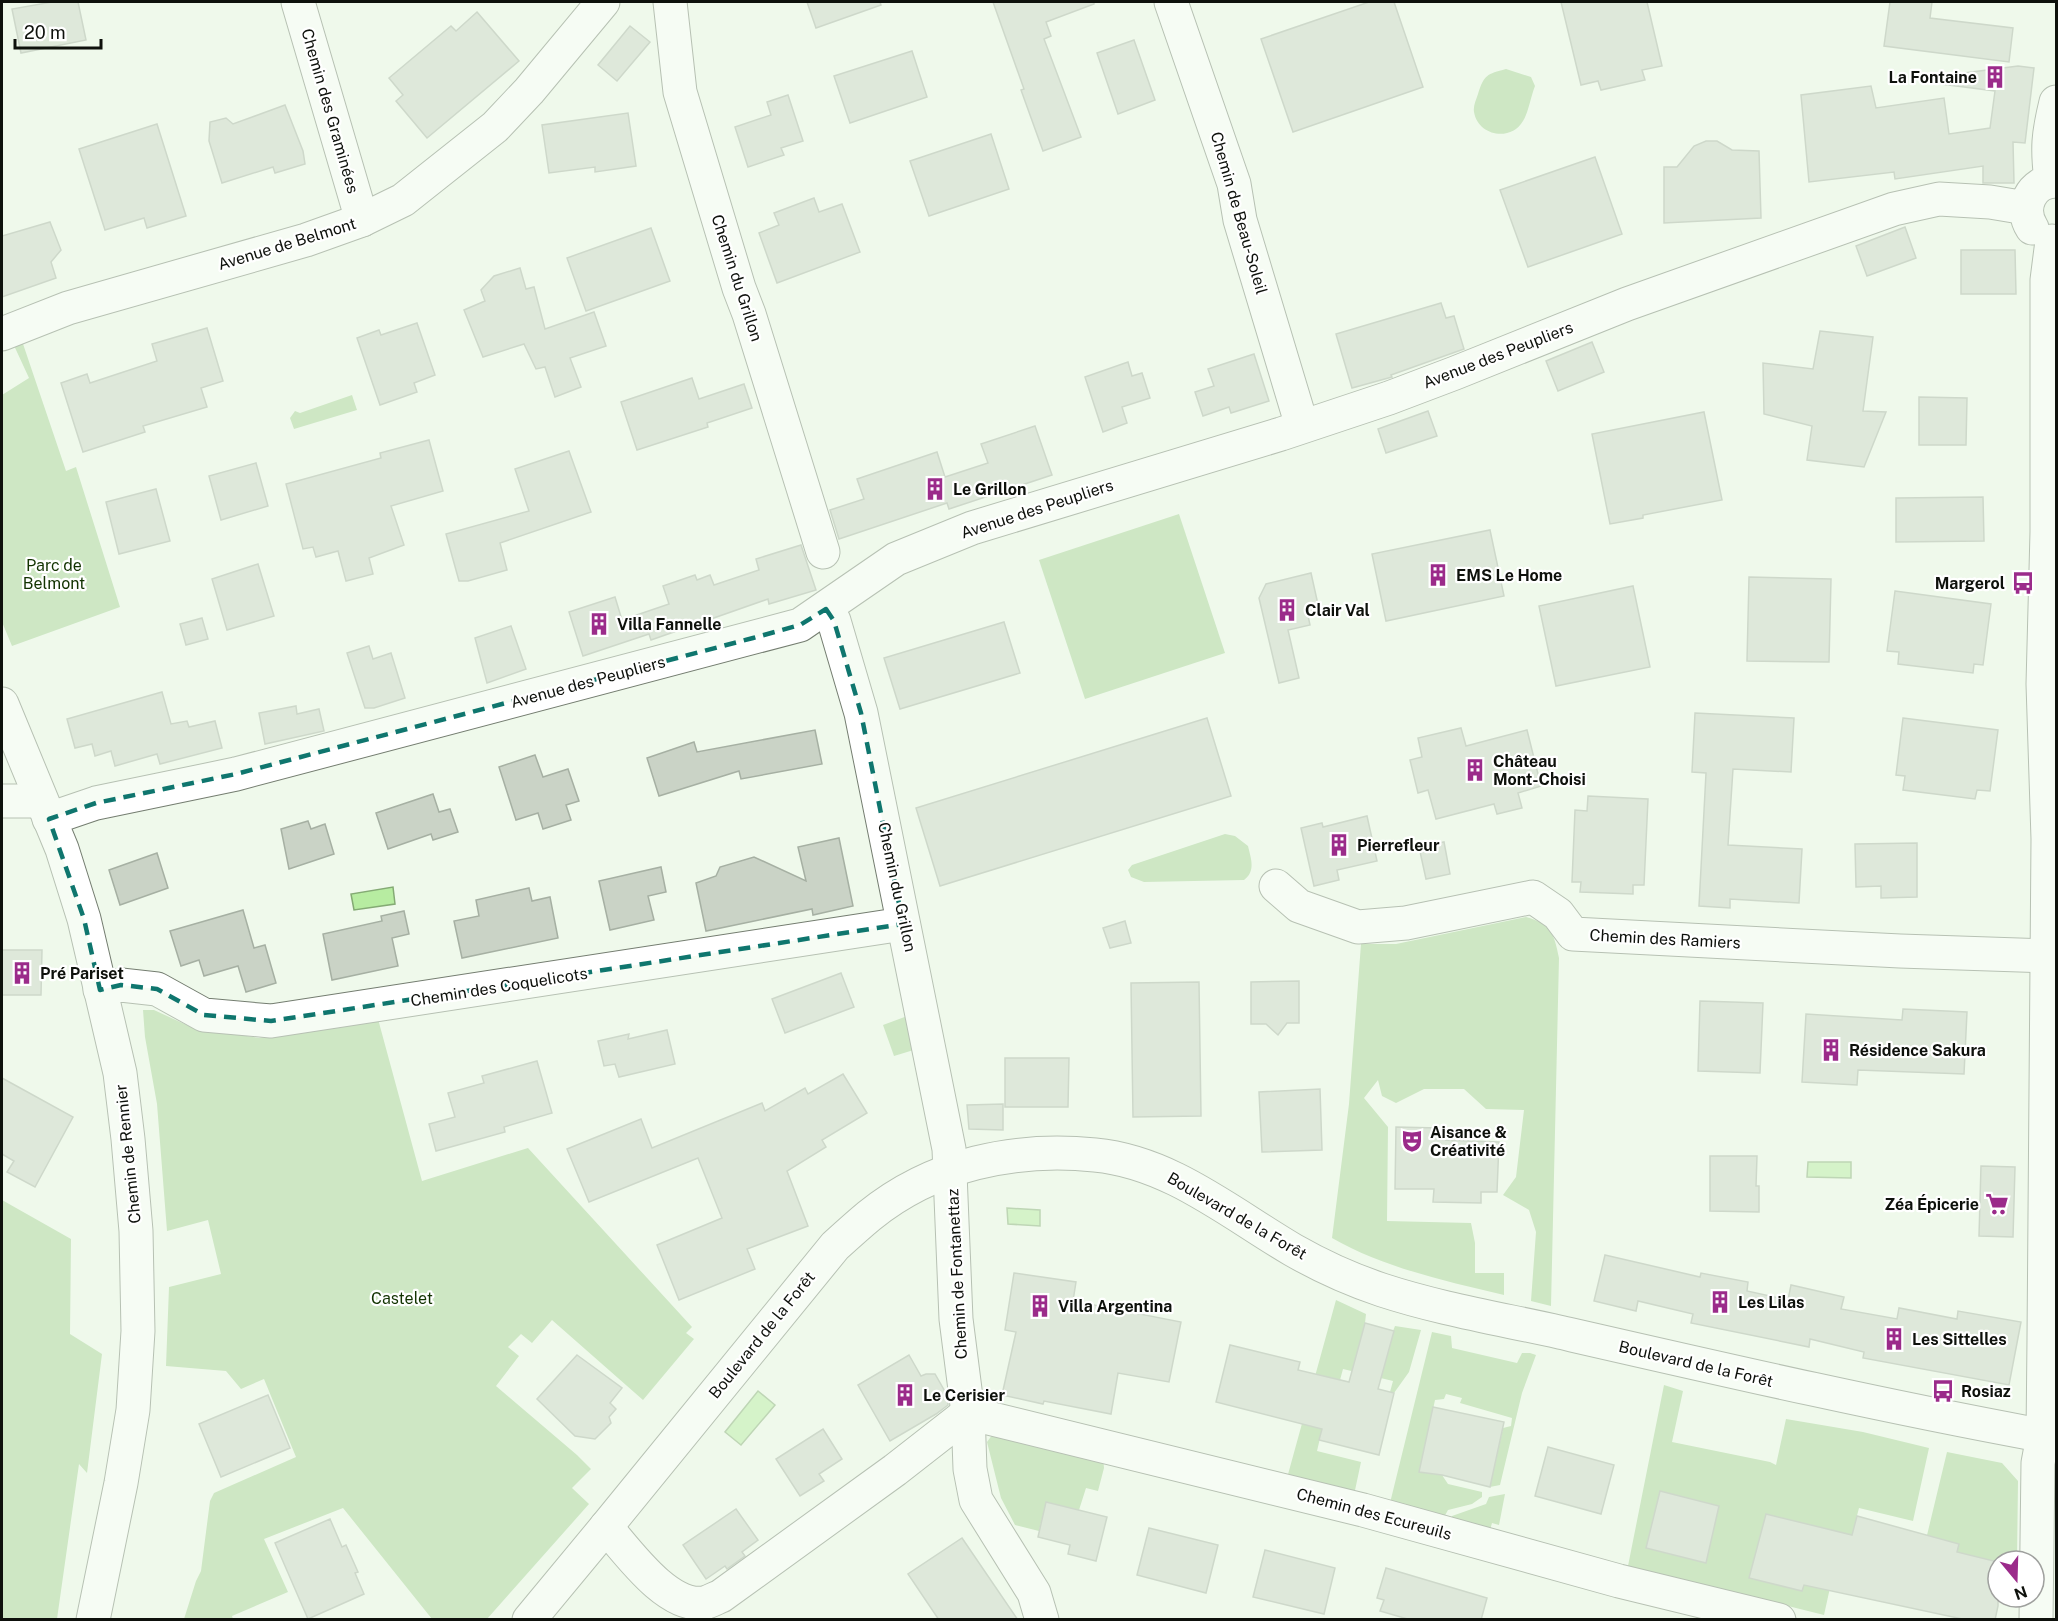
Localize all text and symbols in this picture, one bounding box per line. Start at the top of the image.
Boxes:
scale bar [15,12,100,50]
text: 20 m [24,22,66,43]
street label: Chemin des Graminées [297,26,363,196]
building icon: La Fontaine [1982,64,2008,90]
place label: La Fontaine [1889,68,1977,87]
street label: Chemin de Beau-Soleil [1207,130,1271,297]
street label: Chemin du Grillon [708,212,766,344]
street label: Avenue de Belmont [216,214,358,274]
street label: Avenue des Peupliers [1420,318,1576,392]
street label: Avenue des Peupliers [958,475,1116,543]
building icon: Le Grillon [922,476,948,502]
place label: Le Grillon [953,480,1026,499]
park label: Parc de Belmont [23,556,85,593]
building icon: EMS Le Home [1425,562,1451,588]
place label: EMS Le Home [1456,566,1562,585]
bus stop icon: Margerol [2010,570,2036,596]
place label: Margerol [1935,574,2005,593]
building icon: Clair Val [1274,597,1300,623]
place label: Clair Val [1305,601,1370,620]
building icon: Villa Fannelle [586,611,612,637]
place label: Villa Fannelle [617,615,721,634]
street label: Avenue des Peupliers [509,652,667,712]
place label: Château Mont-Choisi [1493,752,1586,789]
building icon: Château Mont-Choisi [1462,757,1488,783]
street label: Chemin du Grillon [874,820,920,954]
building icon: Pierrefleur [1326,832,1352,858]
place label: Pierrefleur [1357,836,1440,855]
street label: Chemin des Ramiers [1589,926,1741,952]
building icon: Pré Pariset [9,960,35,986]
place label: Pré Pariset [40,964,124,983]
street label: Chemin des Coquelicots [409,964,589,1010]
building icon: Résidence Sakura [1818,1037,1844,1063]
place label: Résidence Sakura [1849,1041,1986,1060]
street label: Chemin de Rennier [111,1083,145,1225]
place label: Aisance & Créativité [1430,1123,1507,1160]
theatre icon: Aisance & Créativité [1399,1128,1425,1154]
street label: Boulevard de la Forêt [1164,1168,1310,1264]
street label: Chemin de Fontanettaz [943,1188,971,1360]
supermarket icon: Zéa Épicerie [1984,1191,2010,1217]
place label: Zéa Épicerie [1885,1194,1979,1214]
street label: Boulevard de la Forêt [705,1268,819,1402]
park label: Castelet [371,1289,433,1308]
building icon: Les Lilas [1707,1289,1733,1315]
building icon: Villa Argentina [1027,1293,1053,1319]
place label: Les Lilas [1738,1293,1804,1312]
place label: Villa Argentina [1058,1297,1172,1316]
building icon: Les Sittelles [1881,1326,1907,1352]
place label: Les Sittelles [1912,1330,2007,1349]
street label: Boulevard de la Forêt [1617,1337,1775,1391]
bus stop icon: Rosiaz [1930,1378,1956,1404]
building icon: Le Cerisier [892,1382,918,1408]
place label: Rosiaz [1961,1382,2011,1401]
place label: Le Cerisier [923,1386,1005,1405]
street label: Chemin des Ecureuils [1294,1484,1454,1544]
north arrow [1986,1549,2046,1609]
text: N [2012,1582,2030,1604]

